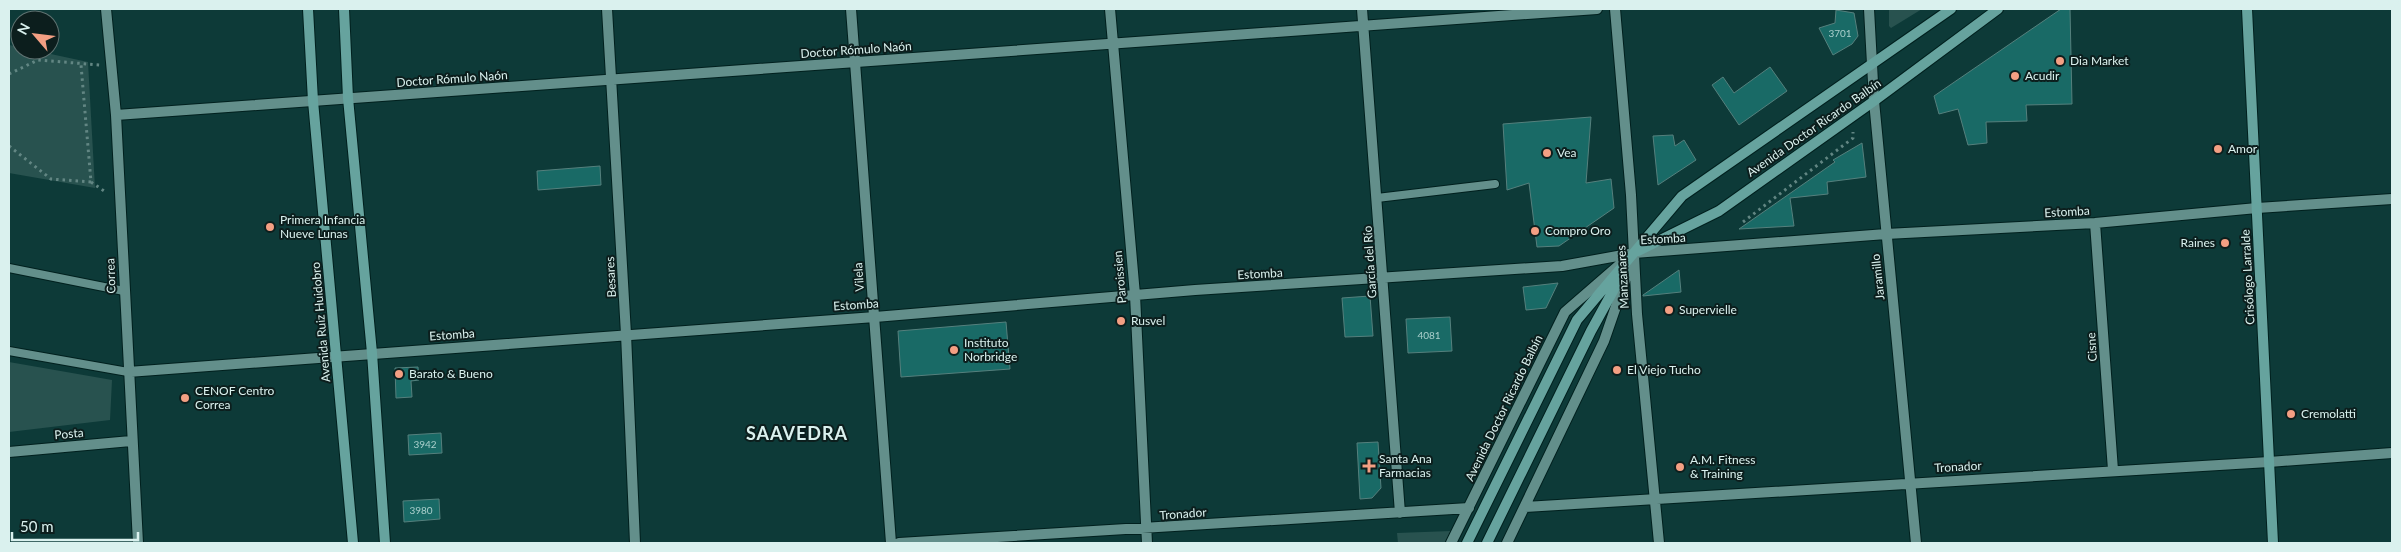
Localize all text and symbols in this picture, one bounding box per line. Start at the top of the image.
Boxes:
north arrow [10,10,60,60]
text: N [13,20,33,37]
house number: 3701 [1828,27,1852,39]
street label: Doctor Rómulo Naón [800,38,912,61]
place label: Dia Market [2070,53,2129,68]
marker: Dia Market [2054,55,2066,67]
street label: Doctor Rómulo Naón [396,67,508,90]
place label: Acudir [2025,68,2060,83]
marker: Acudir [2009,70,2021,82]
street label: Avenida Doctor Ricardo Balbín [1744,75,1884,180]
place label: Amor [2228,141,2258,156]
marker: Amor [2212,143,2224,155]
place label: Vea [1557,145,1577,160]
marker: Vea [1541,147,1553,159]
street label: Estomba [2044,203,2090,220]
place label: Primera Infancia Nueve Lunas [280,212,365,241]
marker: Primera Infancia Nueve Lunas [264,221,276,233]
place label: Compro Oro [1545,223,1611,238]
street label: García del Río [1359,225,1380,299]
marker: Compro Oro [1529,225,1541,237]
street label: Crisólogo Larralde [2238,229,2257,325]
street label: Estomba [1640,230,1686,247]
place label: Raines [2180,235,2215,250]
marker: Raines [2219,237,2231,249]
street label: Manzanares [1613,245,1632,309]
street label: Paroissien [1110,250,1129,304]
street label: Jaramillo [1868,253,1887,301]
street label: Besares [602,256,619,298]
street label: Correa [102,258,119,294]
street label: Avenida Ruiz Huidobro [308,261,333,383]
street label: Vilela [850,262,867,292]
street label: Estomba [1237,265,1283,282]
street label: Estomba [833,295,879,314]
place label: Supervielle [1679,302,1737,317]
marker: Supervielle [1663,304,1675,316]
place label: Rusvel [1131,313,1165,328]
marker: Rusvel [1115,315,1127,327]
street label: Estomba [429,325,475,344]
house number: 4081 [1417,329,1441,341]
street label: Avenida Doctor Ricardo Balbín [1462,332,1546,483]
street label: Cisne [2083,332,2100,362]
place label: Instituto Norbridge [964,335,1017,364]
marker: Instituto Norbridge [948,344,960,356]
place label: El Viejo Tucho [1627,362,1701,377]
marker: El Viejo Tucho [1611,364,1623,376]
place label: Barato & Bueno [409,366,493,381]
marker: Barato & Bueno [393,368,405,380]
place label: CENOF Centro Correa [195,383,275,412]
marker: CENOF Centro Correa [179,392,191,404]
place label: Cremolatti [2301,406,2356,421]
marker: Cremolatti [2285,408,2297,420]
district label: SAAVEDRA [746,422,848,444]
street label: Posta [54,425,84,442]
house number: 3942 [413,438,437,450]
place label: Santa Ana Farmacias [1379,451,1432,480]
place label: A.M. Fitness & Training [1690,452,1755,481]
street label: Tronador [1934,458,1983,475]
marker: Santa Ana Farmacias [1363,460,1375,472]
marker: A.M. Fitness & Training [1674,461,1686,473]
house number: 3980 [409,504,433,516]
street label: Tronador [1159,504,1208,523]
scale bar [12,510,139,542]
text: 50 m [20,517,54,535]

